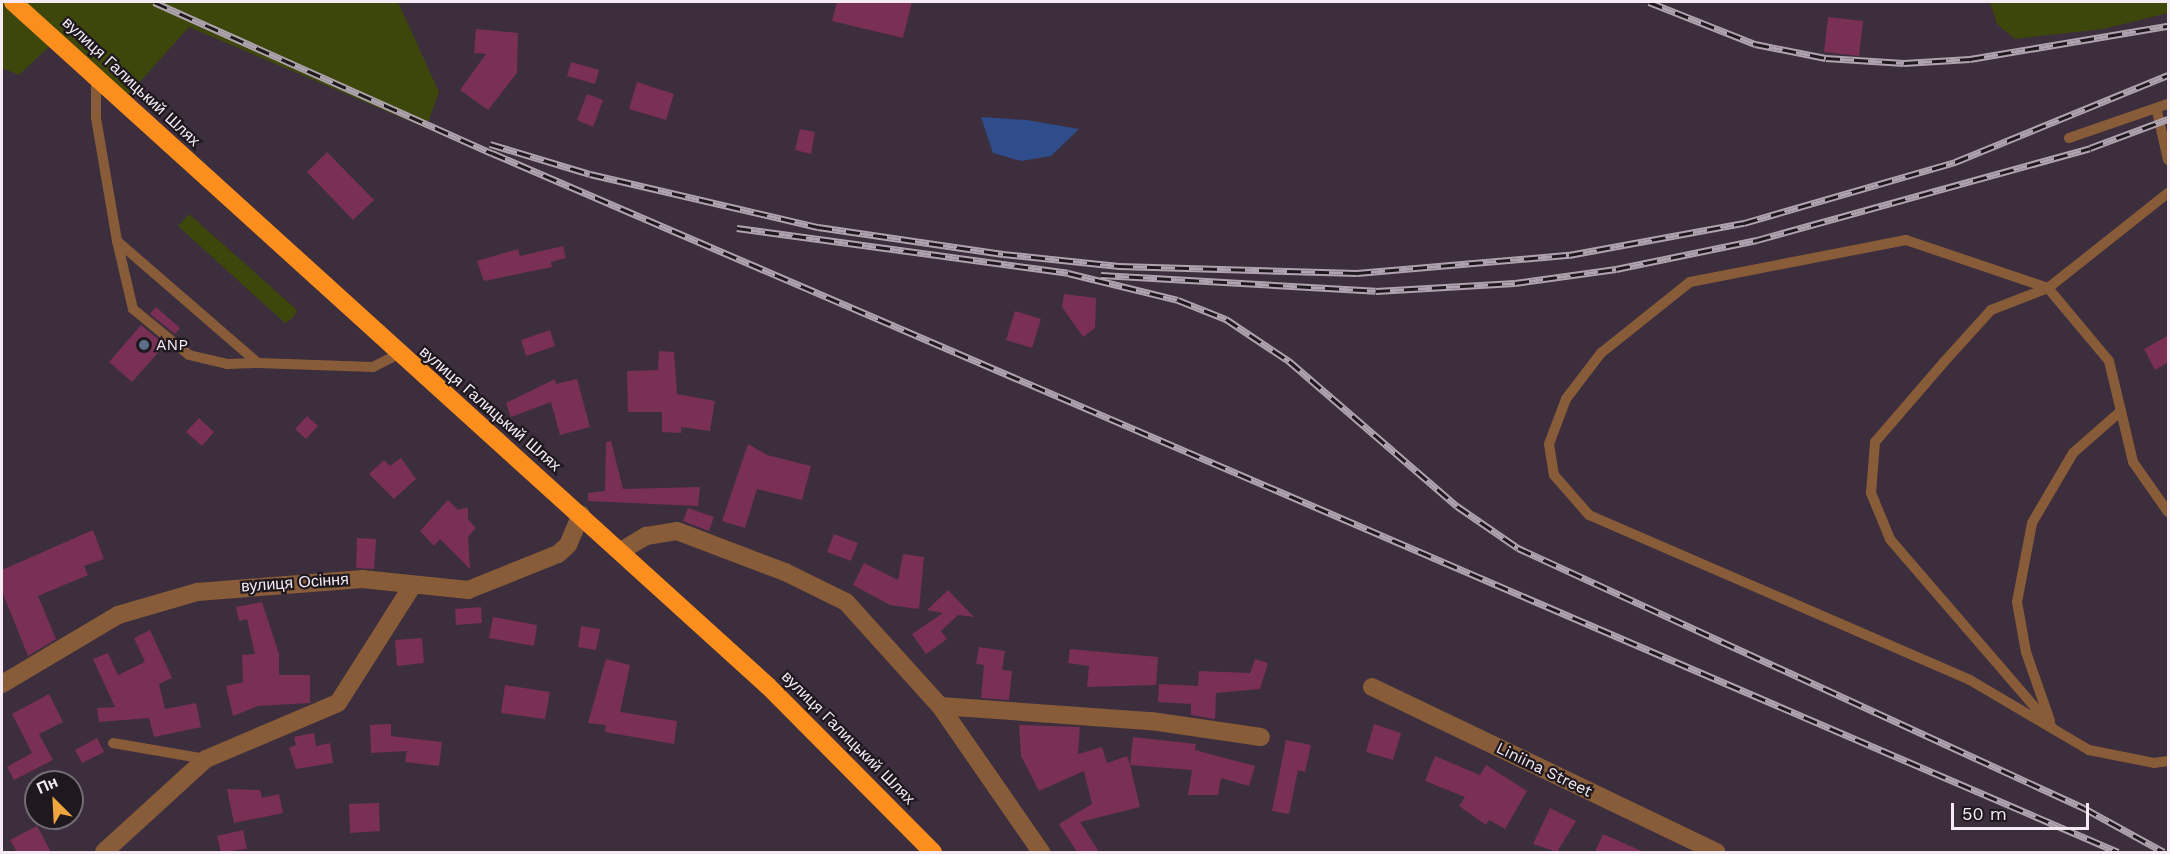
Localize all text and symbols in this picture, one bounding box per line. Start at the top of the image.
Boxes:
street label: вулиця Галицький Шлях [58,13,204,151]
place label: ANP [156,335,188,355]
marker: ANP [137,338,151,352]
street label: вулиця Галицький Шлях [415,342,565,476]
street label: вулиця Осіння [241,570,349,596]
street label: вулиця Галицький Шлях [777,667,919,809]
street label: Liniina Street [1493,738,1595,802]
north arrow [24,770,84,830]
text: Пн [34,772,61,798]
scale bar [1954,791,2092,829]
text: 50 m [1962,803,2007,824]

